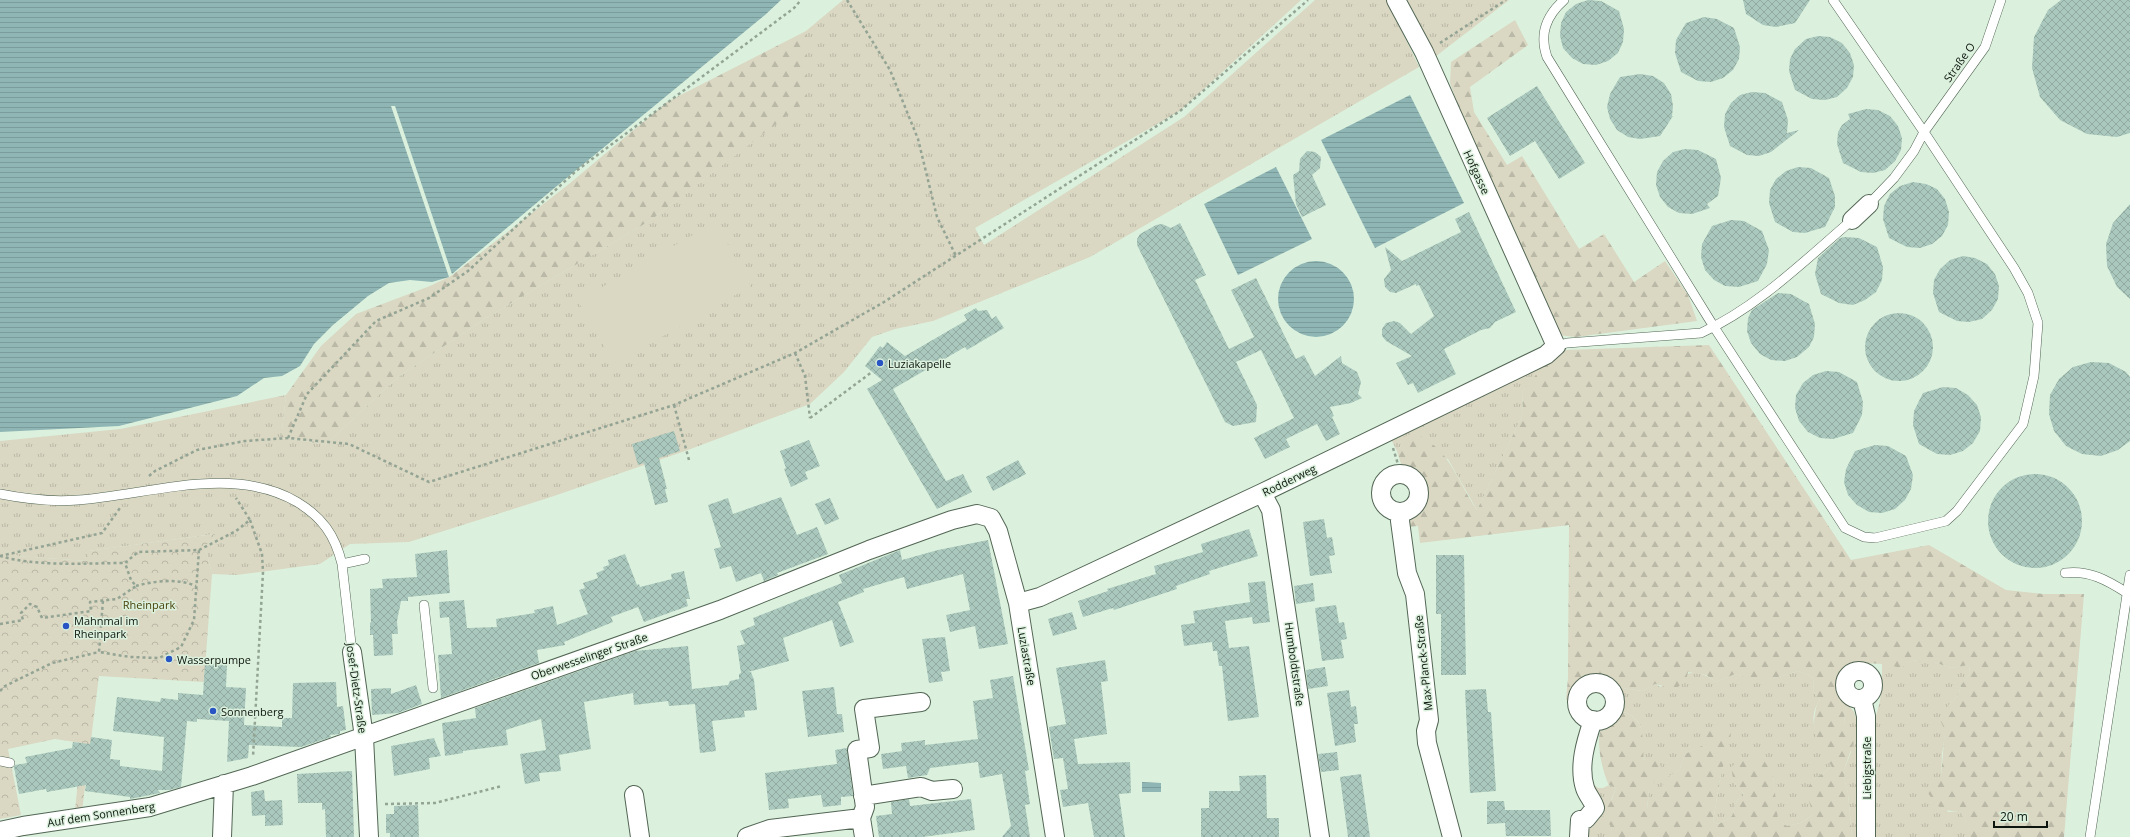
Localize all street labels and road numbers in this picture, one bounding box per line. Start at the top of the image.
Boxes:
street label: Straße O [1940,39,1978,85]
street label: Hofgasse [1460,147,1494,197]
street label: Rodderweg [1260,460,1318,500]
street label: Max-Planck-Straße [1411,615,1435,711]
street label: Humboldtstraße [1282,621,1308,707]
street label: Luziastraße [1014,625,1040,687]
street label: Oberwesselinger Straße [529,629,649,683]
street label: Josef-Dietz-Straße [343,641,371,734]
street label: Liebigstraße [1859,737,1874,799]
street label: Auf dem Sonnenberg [46,798,156,830]

